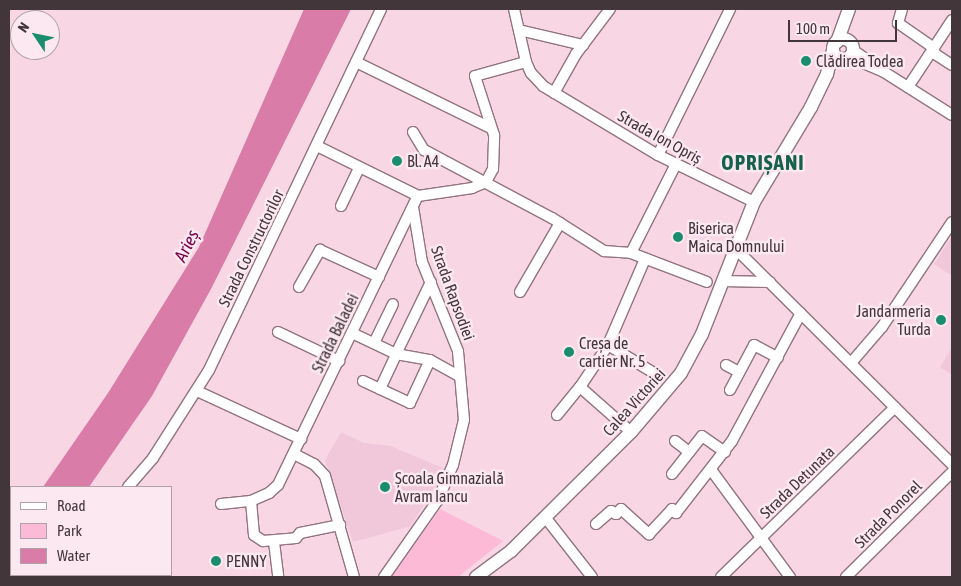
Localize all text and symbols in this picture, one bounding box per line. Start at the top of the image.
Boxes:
north arrow [10,10,60,60]
scale bar [791,10,900,42]
text: N [14,19,32,35]
text: 100 m [796,20,830,37]
place label: Clădirea Todea [816,51,904,71]
marker: Clădirea Todea [800,55,812,67]
street label: Strada Ion Opriș [615,106,705,168]
district label: OPRIȘANI [720,149,806,175]
place label: Bl. A4 [407,151,439,171]
marker: Bl. A4 [391,155,403,167]
street label: Strada Constructorilor [214,186,288,310]
place label: Biserica Maica Domnului [688,218,785,256]
water label: Arieș [170,226,204,266]
marker: Biserica Maica Domnului [672,231,684,243]
street label: Strada Rapsodiei [427,243,479,343]
street label: Strada Baladei [308,290,362,376]
place label: Jandarmeria Turda [856,301,931,339]
marker: Jandarmeria Turda [935,314,947,326]
place label: Creșa de cartier Nr. 5 [579,333,645,371]
marker: Creșa de cartier Nr. 5 [563,346,575,358]
street label: Calea Victoriei [599,364,669,440]
street label: Strada Detunata [756,442,838,522]
place label: Școala Gimnazială Avram Iancu [395,468,504,506]
street label: Strada Ponorel [850,476,926,552]
marker: Școala Gimnazială Avram Iancu [379,481,391,493]
legend [10,486,172,576]
text: Road [57,497,86,514]
text: Park [57,522,82,539]
text: Water [57,547,90,564]
place label: PENNY [226,551,267,571]
marker: PENNY [210,555,222,567]

